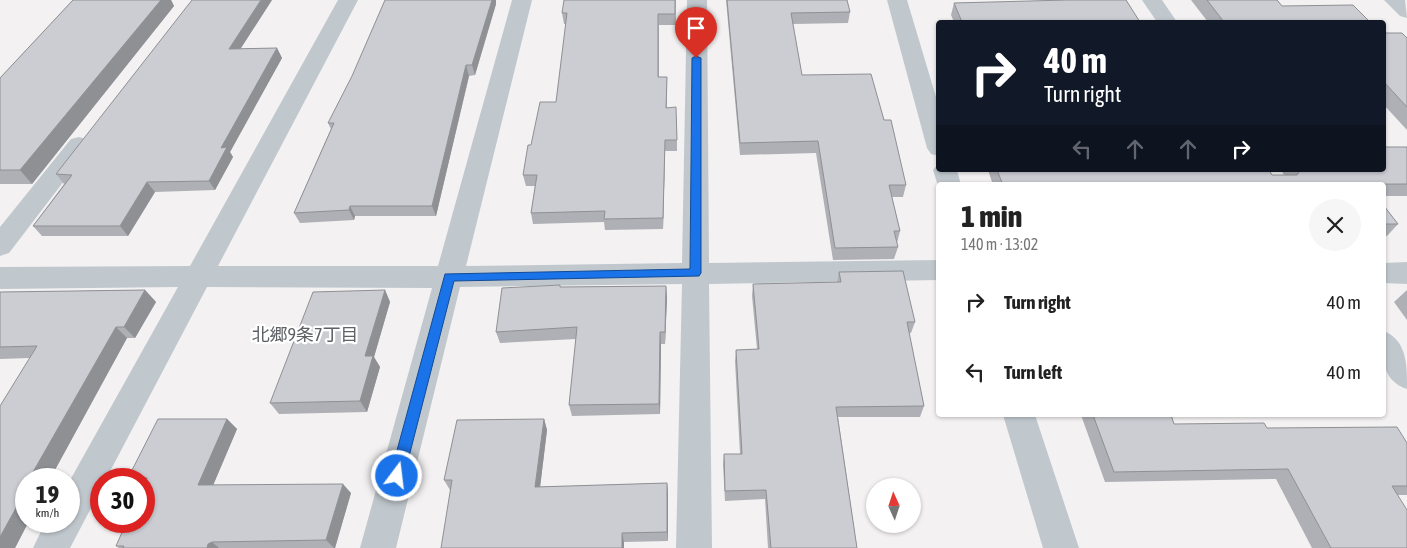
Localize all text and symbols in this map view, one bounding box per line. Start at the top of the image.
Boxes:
pin [675,7,717,58]
icon: arrive [682,14,710,42]
icon: right [961,40,1026,105]
text: 40 m [1044,40,1107,80]
text: Turn right [1044,81,1121,107]
icon: left [1068,135,1096,163]
icon: ahead [1121,135,1149,163]
icon: ahead [1174,135,1202,163]
icon: right [1227,135,1255,163]
text: 1 min [961,199,1022,233]
button: close [1309,199,1361,251]
text: 140 m · 13:02 [961,235,1038,253]
icon: right [961,288,989,316]
text: Turn right [1004,291,1071,313]
text: 40 m [1327,291,1361,313]
district label: 北郷9条7丁目 [252,324,358,345]
icon: left [961,358,989,386]
text: Turn left [1004,361,1062,383]
text: 40 m [1327,361,1361,383]
position arrow [370,449,422,501]
speed limit sign: 30 [90,468,155,533]
north arrow [866,478,921,532]
map controls [866,478,921,533]
text: 19 [36,480,59,508]
text: km/h [36,506,59,520]

